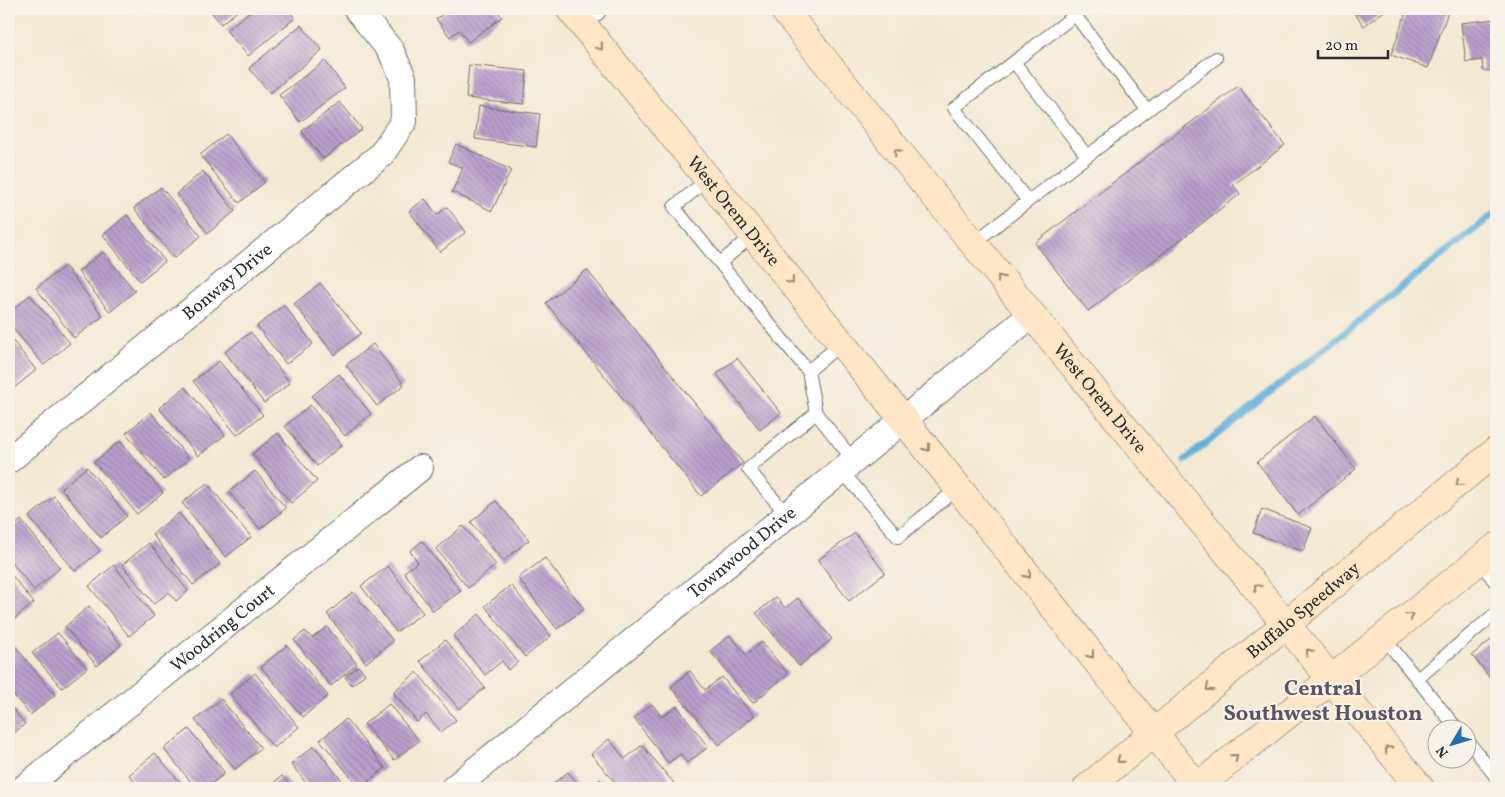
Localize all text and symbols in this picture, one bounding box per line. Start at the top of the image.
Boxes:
scale bar [1318,28,1388,60]
text: 20 m [1325,36,1358,57]
one-way arrow [595,41,604,50]
one-way arrow [894,148,903,157]
street label: West Orem Drive [680,151,785,272]
street label: Bonway Drive [178,238,278,327]
one-way arrow [786,275,794,284]
one-way arrow [997,275,1005,284]
street label: West Orem Drive [1046,339,1152,459]
one-way arrow [921,442,929,451]
one-way arrow [1455,477,1464,486]
street label: Townwood Drive [683,501,802,605]
street label: Buffalo Speedway [1242,557,1366,665]
one-way arrow [1022,570,1031,579]
street label: Woodring Court [166,579,281,679]
one-way arrow [1253,584,1262,593]
one-way arrow [1404,614,1413,622]
one-way arrow [1307,649,1315,658]
one-way arrow [1086,650,1095,659]
district label: Central Southwest Houston [1224,674,1422,730]
one-way arrow [1205,682,1215,691]
north arrow [1428,720,1478,770]
text: N [1432,741,1454,761]
one-way arrow [1385,746,1394,755]
one-way arrow [1229,754,1238,762]
one-way arrow [1117,755,1126,763]

